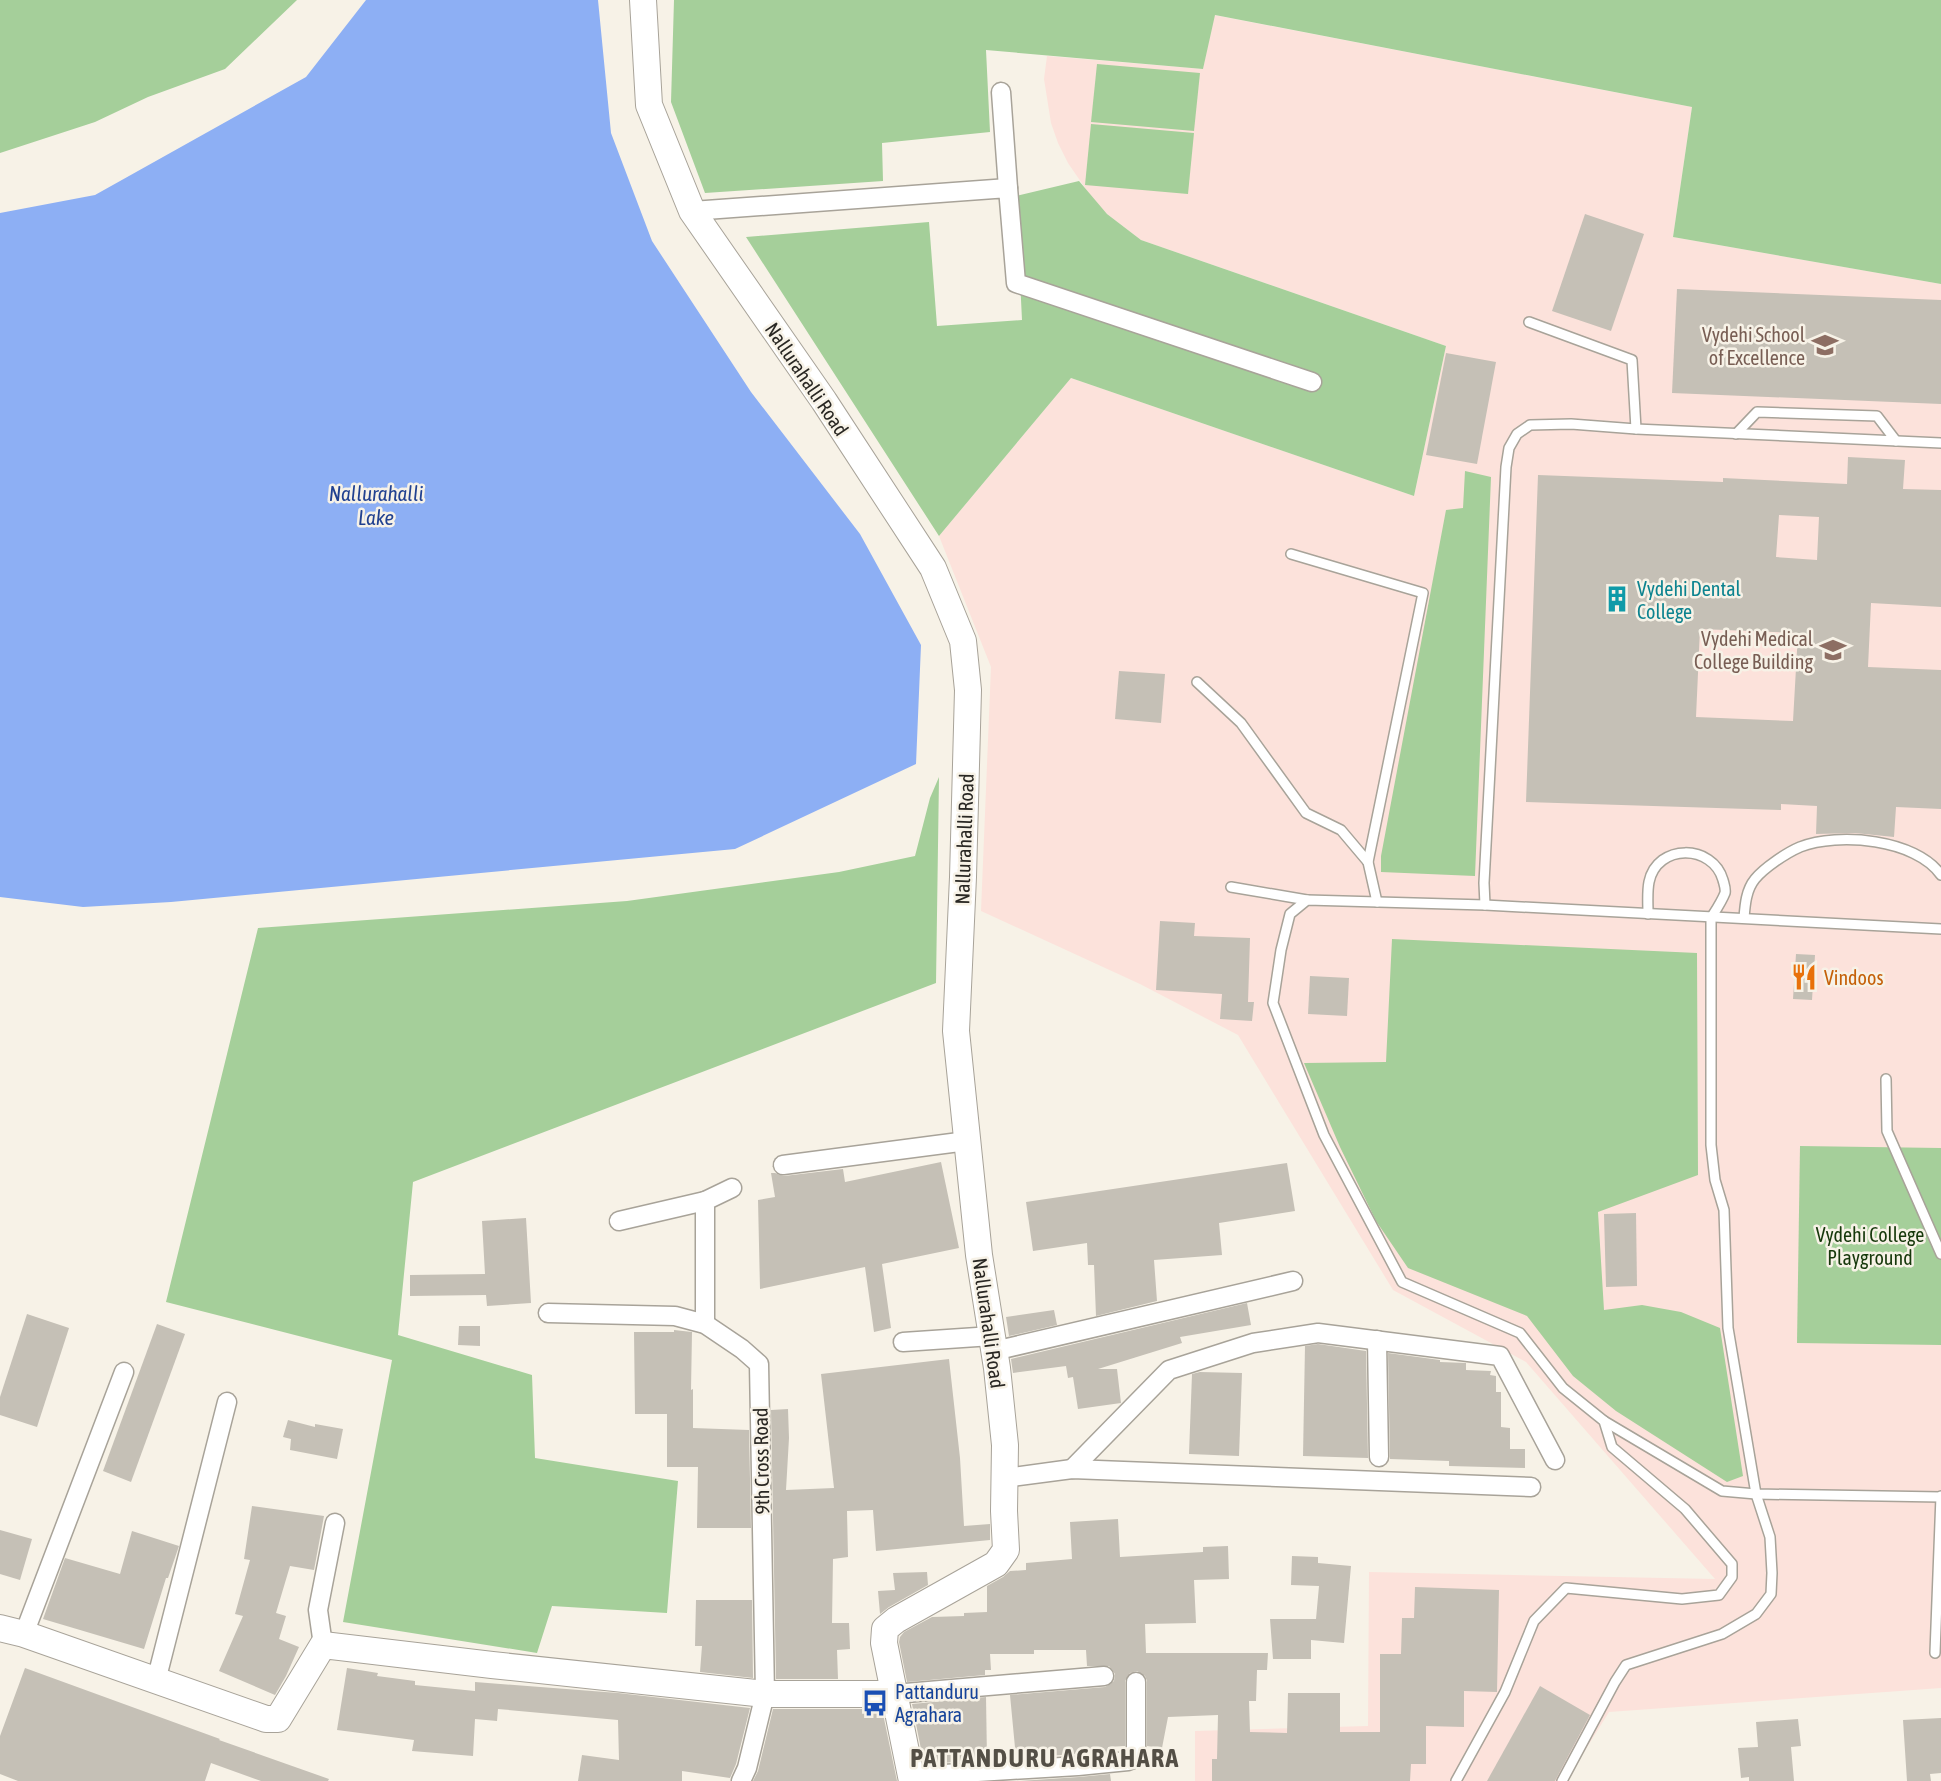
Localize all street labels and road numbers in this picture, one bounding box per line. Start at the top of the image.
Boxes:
street label: Nallurahalli Road [761,318,853,440]
street label: Nallurahalli Road [950,773,978,905]
street label: Nallurahalli Road [968,1256,1010,1390]
street label: 9th Cross Road [749,1407,773,1515]

